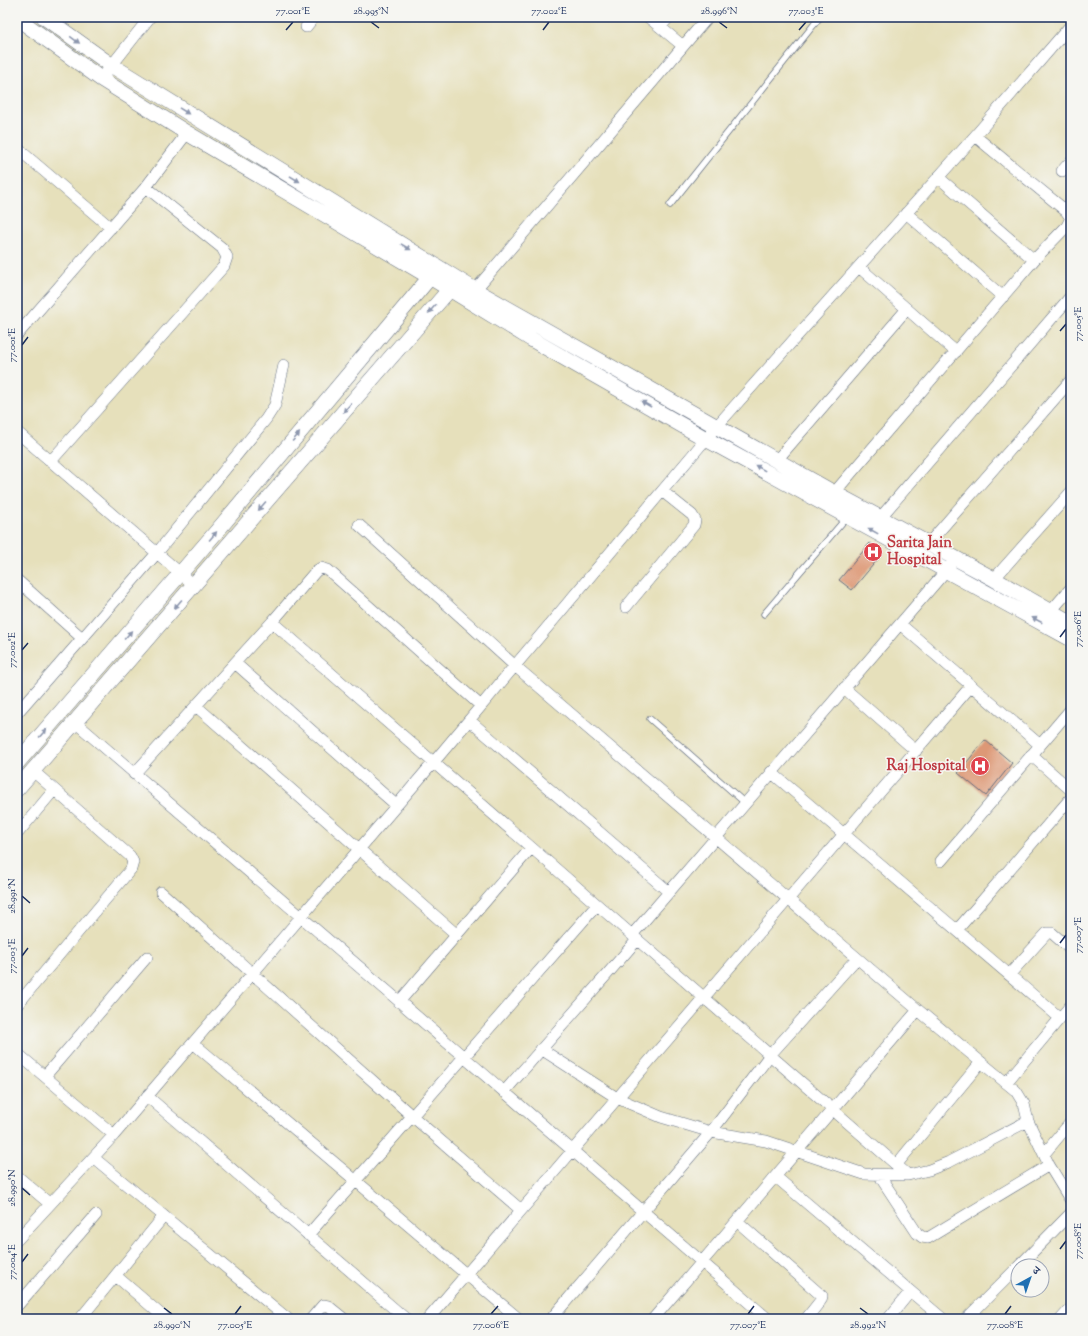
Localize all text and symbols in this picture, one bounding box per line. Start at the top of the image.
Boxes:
text: 77.001°E [276,4,310,19]
text: 28.995°N [353,4,389,19]
text: 77.002°E [531,4,567,19]
text: 28.996°N [700,4,738,19]
text: 77.003°E [789,4,823,19]
one-way arrow [70,36,81,44]
one-way arrow [178,108,190,115]
one-way arrow [290,175,300,183]
one-way arrow [400,243,412,250]
one-way arrow [428,304,437,314]
text: 77.005°E [1071,307,1086,341]
text: 77.001°E [5,328,20,362]
one-way arrow [640,401,652,408]
one-way arrow [343,402,352,413]
one-way arrow [292,432,301,442]
one-way arrow [754,465,766,471]
one-way arrow [258,501,267,511]
one-way arrow [868,528,879,534]
one-way arrow [208,531,217,542]
place label: Sarita Jain Hospital [887,533,952,571]
hospital icon: Sarita Jain Hospital [862,541,884,563]
one-way arrow [173,599,182,610]
text: 77.006°E [1071,611,1086,647]
one-way arrow [1031,617,1043,623]
one-way arrow [123,630,132,640]
text: 77.002°E [5,632,20,668]
one-way arrow [38,728,47,738]
hospital icon: Raj Hospital [969,755,991,777]
place label: Raj Hospital [886,756,967,777]
text: 28.991°N [5,878,20,914]
text: 77.007°E [1071,917,1086,953]
text: 77.003°E [5,939,20,973]
text: 28.990°N [5,1169,20,1207]
text: 77.008°E [1071,1223,1086,1259]
text: 77.004°E [5,1244,20,1280]
north arrow [1010,1258,1050,1298]
text: उ [1028,1263,1044,1280]
text: 28.990°N [153,1318,191,1333]
text: 77.005°E [218,1318,252,1333]
text: 77.006°E [473,1318,509,1333]
text: 77.007°E [730,1318,766,1333]
text: 28.992°N [850,1318,886,1333]
text: 77.008°E [987,1318,1023,1333]

